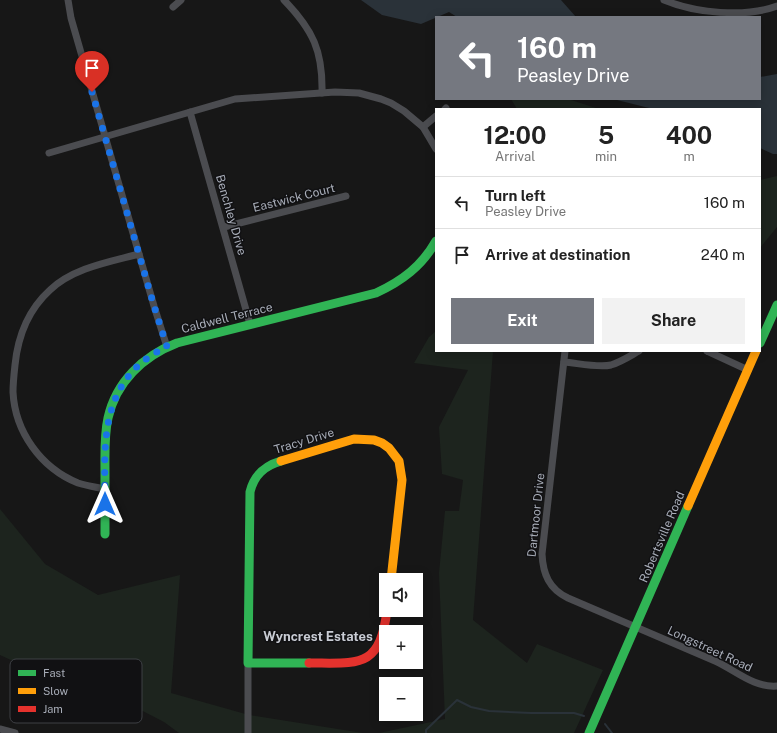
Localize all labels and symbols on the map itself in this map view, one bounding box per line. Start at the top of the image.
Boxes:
pin [75,51,109,92]
street label: Benchley Drive [213,173,249,257]
street label: Eastwick Court [251,181,337,215]
street label: Caldwell Terrace [180,300,274,336]
street label: Tracy Drive [272,425,336,457]
street label: Dartmoor Drive [525,472,547,558]
position arrow [84,483,126,525]
street label: Robertsville Road [636,489,688,585]
street label: Longstreet Road [665,623,755,675]
district label: Wyncrest Estates [263,629,373,644]
legend [10,659,142,723]
text: Fast [43,667,65,679]
text: Slow [43,685,69,697]
text: Jam [43,703,63,715]

